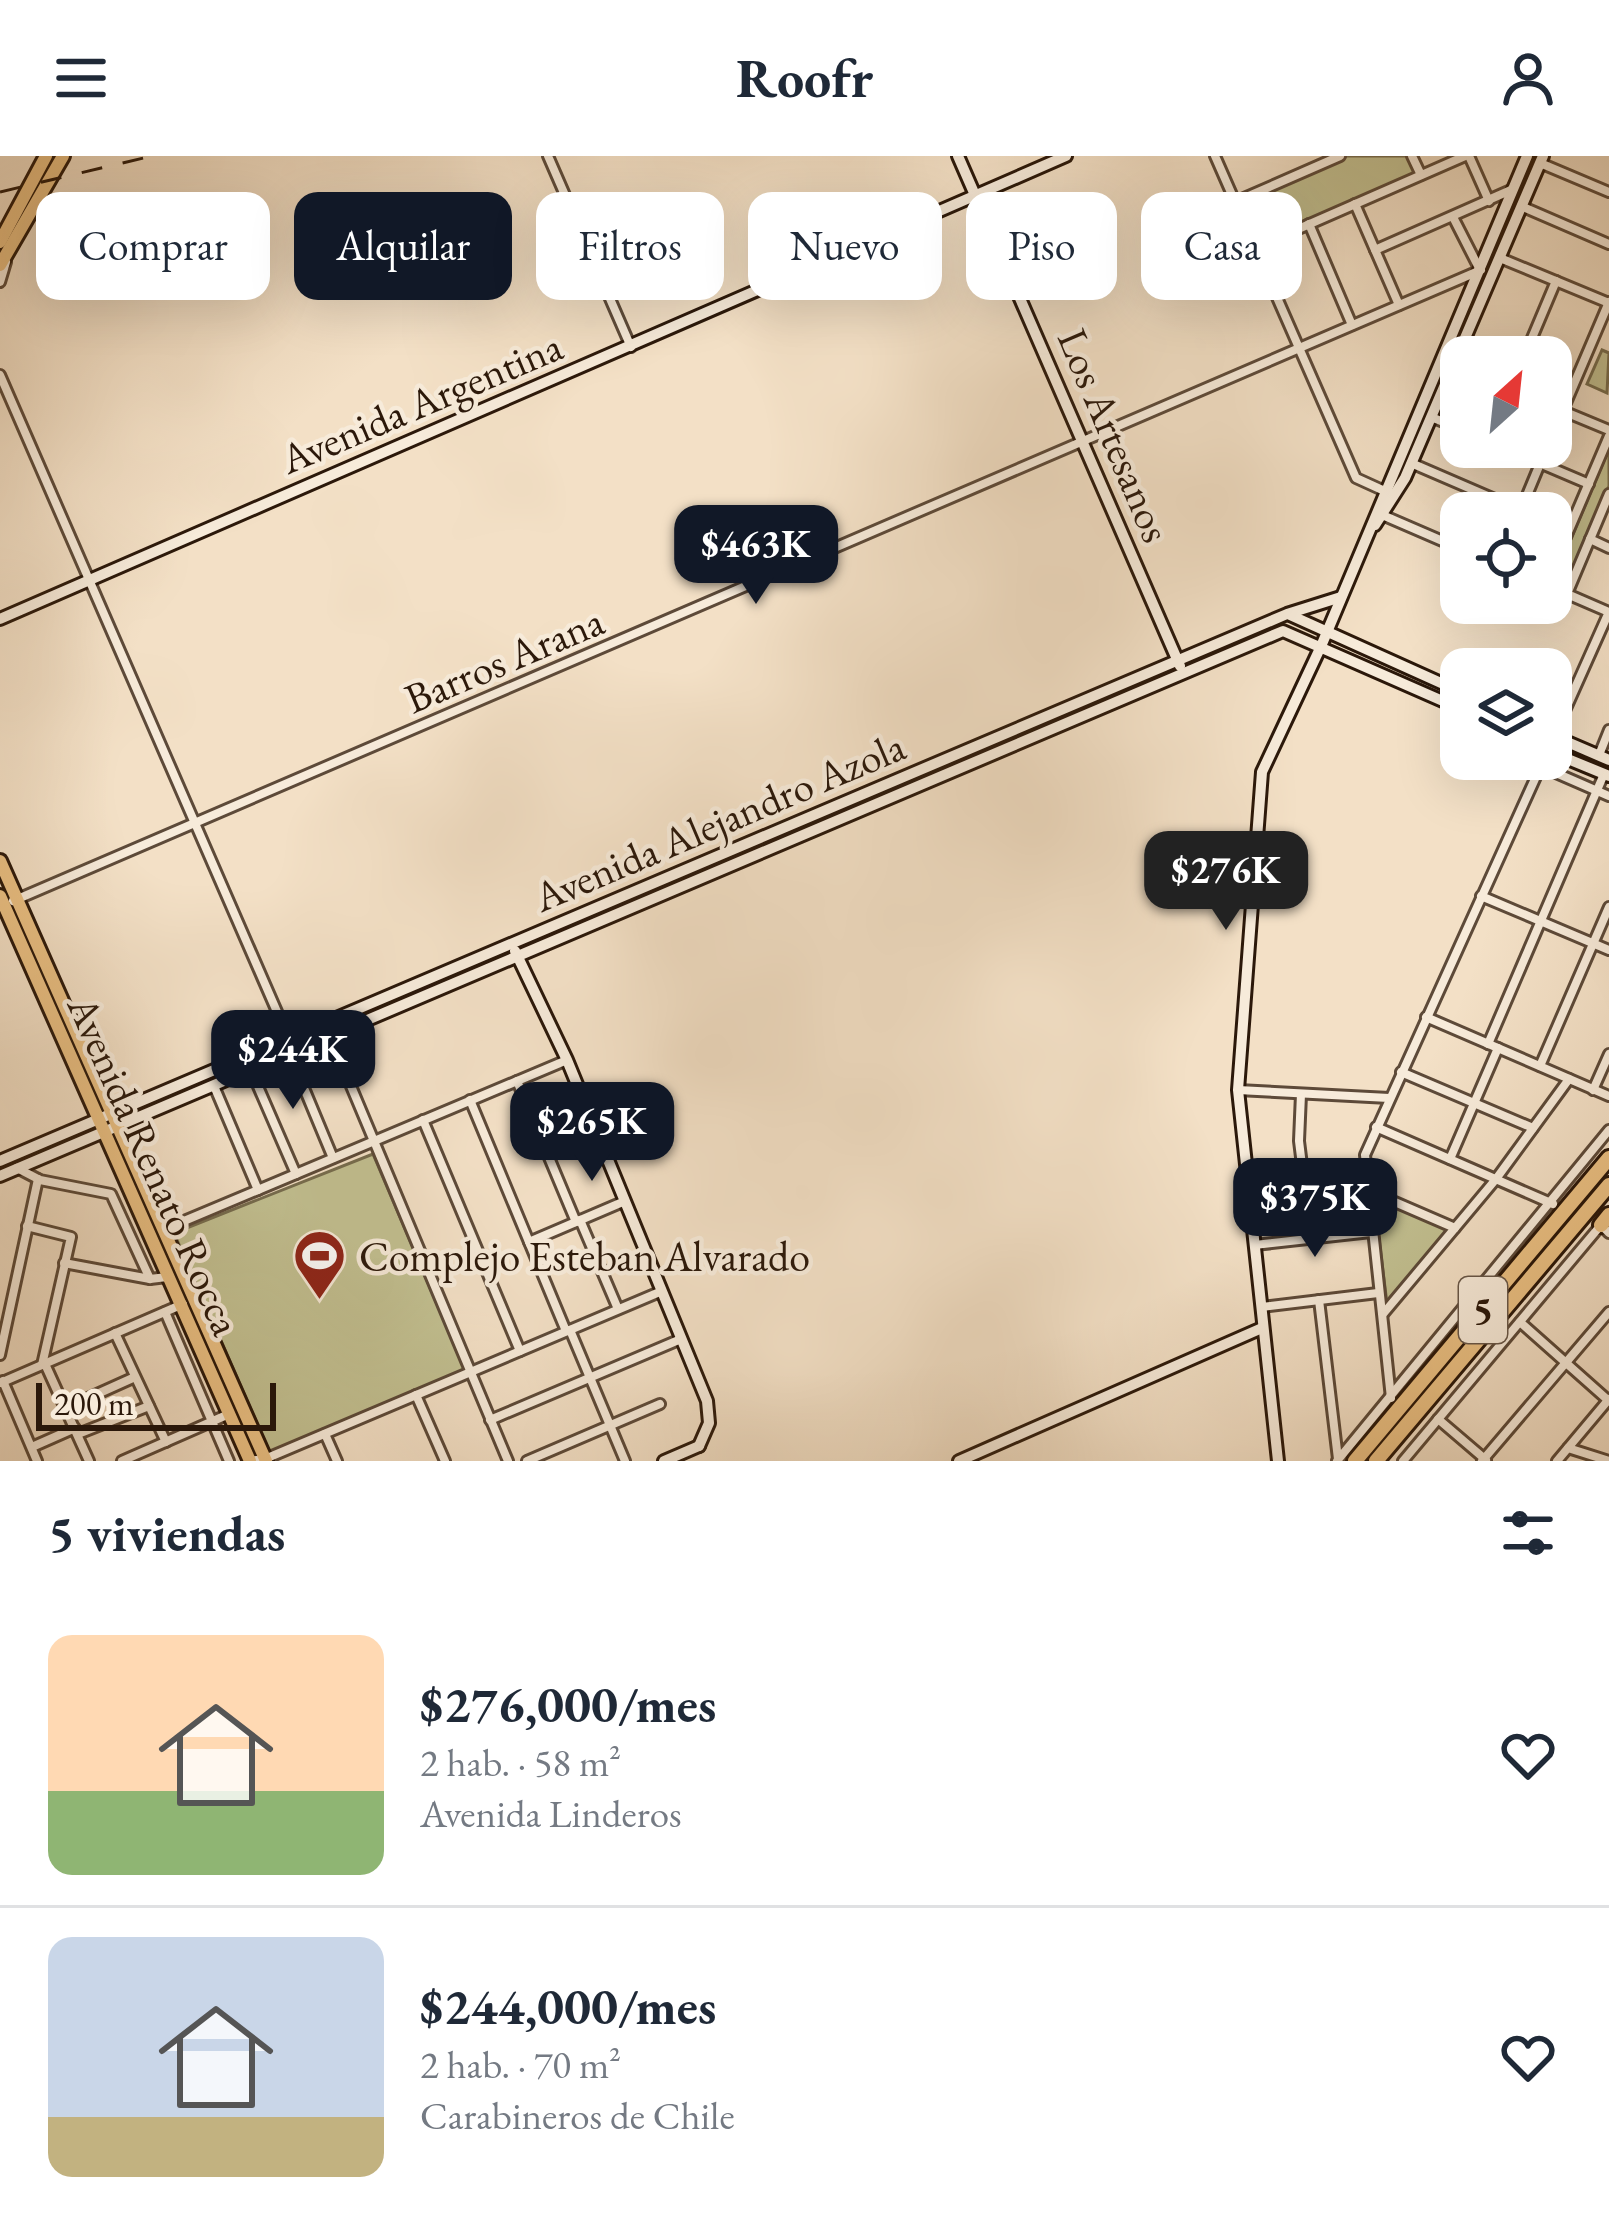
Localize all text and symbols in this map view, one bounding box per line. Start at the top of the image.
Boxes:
text: Roofr [736,43,873,113]
icon: menu [48,45,114,111]
icon: person [1495,45,1561,111]
chip: Comprar [36,192,270,300]
chip: Alquilar [294,192,512,300]
chip: Filtros [536,192,724,300]
chip: Nuevo [748,192,942,300]
chip: Piso [966,192,1117,300]
chip: Casa [1141,192,1302,300]
street label: Avenida Argentina [271,318,571,487]
street label: Los Artesanos [1045,320,1184,550]
north arrow [1440,336,1572,468]
map controls [1440,336,1572,780]
button: locate [1440,492,1572,624]
pin: $463K [672,505,840,607]
text: $463K [701,518,811,569]
street label: Barros Arana [396,593,612,726]
button: layers [1440,648,1572,780]
street label: Avenida Alejandro Azola [524,718,913,925]
pin: $276K [1142,831,1310,933]
text: $276K [1171,844,1281,895]
street label: Avenida Renato Rocca [54,986,254,1344]
pin: $244K [209,1010,377,1112]
text: $244K [238,1023,348,1074]
pin: $265K [508,1082,676,1184]
text: $265K [537,1095,647,1146]
pin: $375K [1231,1158,1399,1260]
text: $375K [1260,1171,1370,1222]
sports icon: Complejo Esteban Alvarado [292,1228,348,1302]
place label: Complejo Esteban Alvarado [359,1229,810,1284]
road number: 5 [1459,1277,1507,1343]
scale bar [36,1377,276,1430]
text: 200 m [54,1382,134,1425]
text: 5 viviendas [48,1500,285,1566]
icon: filters [1495,1500,1561,1566]
text: $276,000/mes [420,1671,716,1737]
icon: home [144,1683,288,1827]
icon: heart [1495,1722,1561,1788]
text: 2 hab. · 58 m² [420,1737,621,1788]
text: Avenida Linderos [420,1788,682,1839]
text: $244,000/mes [420,1973,716,2039]
icon: home [144,1985,288,2129]
icon: heart [1495,2024,1561,2090]
text: 2 hab. · 70 m² [420,2039,621,2090]
text: Carabineros de Chile [420,2090,735,2141]

